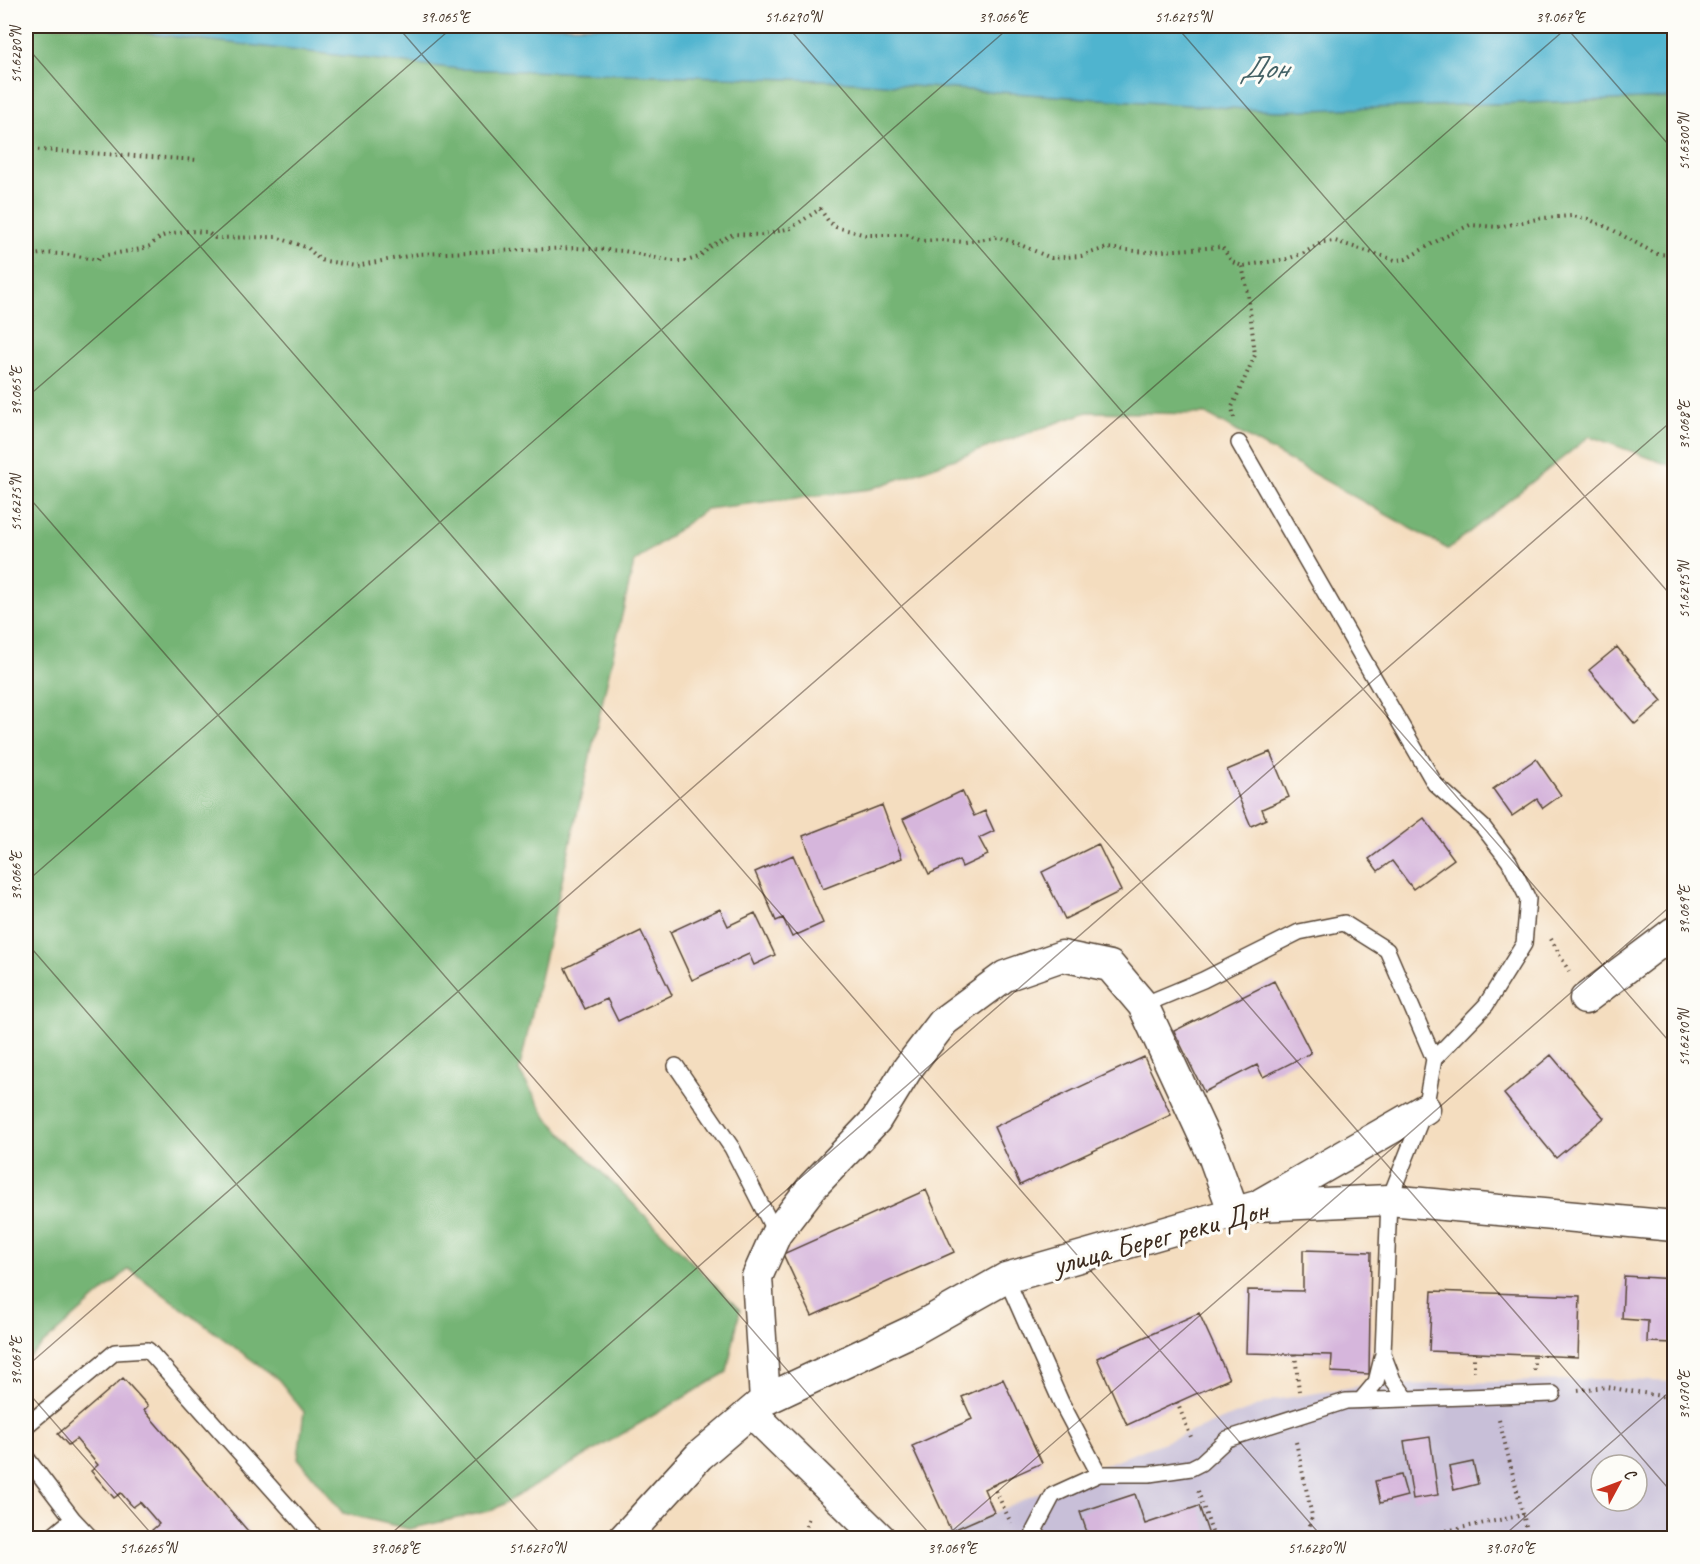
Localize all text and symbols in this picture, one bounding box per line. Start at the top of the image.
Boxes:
text: 39.065°E [421,8,472,27]
text: 51.6290°N [765,8,824,27]
text: 39.066°E [979,8,1030,27]
text: 51.6295°N [1155,8,1214,27]
text: 39.067°E [1536,8,1587,27]
text: 51.6280°N [7,24,26,83]
water label: Дон [1239,47,1293,88]
text: 51.6300°N [1675,111,1694,170]
text: 39.065°E [7,364,26,415]
text: 39.068°E [1675,398,1694,449]
text: 51.6275°N [7,472,26,531]
text: 51.6295°N [1675,559,1694,618]
text: 39.066°E [7,849,26,900]
text: 39.069°E [1675,883,1694,934]
text: 51.6290°N [1675,1007,1694,1066]
street label: улица Берег реки Дон [1046,1190,1274,1285]
text: 39.067°E [7,1334,26,1385]
text: 39.070°E [1675,1368,1694,1419]
north arrow [1589,1453,1649,1513]
text: С [1619,1464,1641,1485]
text: 51.6265°N [120,1539,179,1558]
text: 39.068°E [371,1539,422,1558]
text: 51.6270°N [509,1539,568,1558]
text: 39.069°E [928,1539,979,1558]
text: 51.6280°N [1288,1539,1347,1558]
text: 39.070°E [1486,1539,1537,1558]

